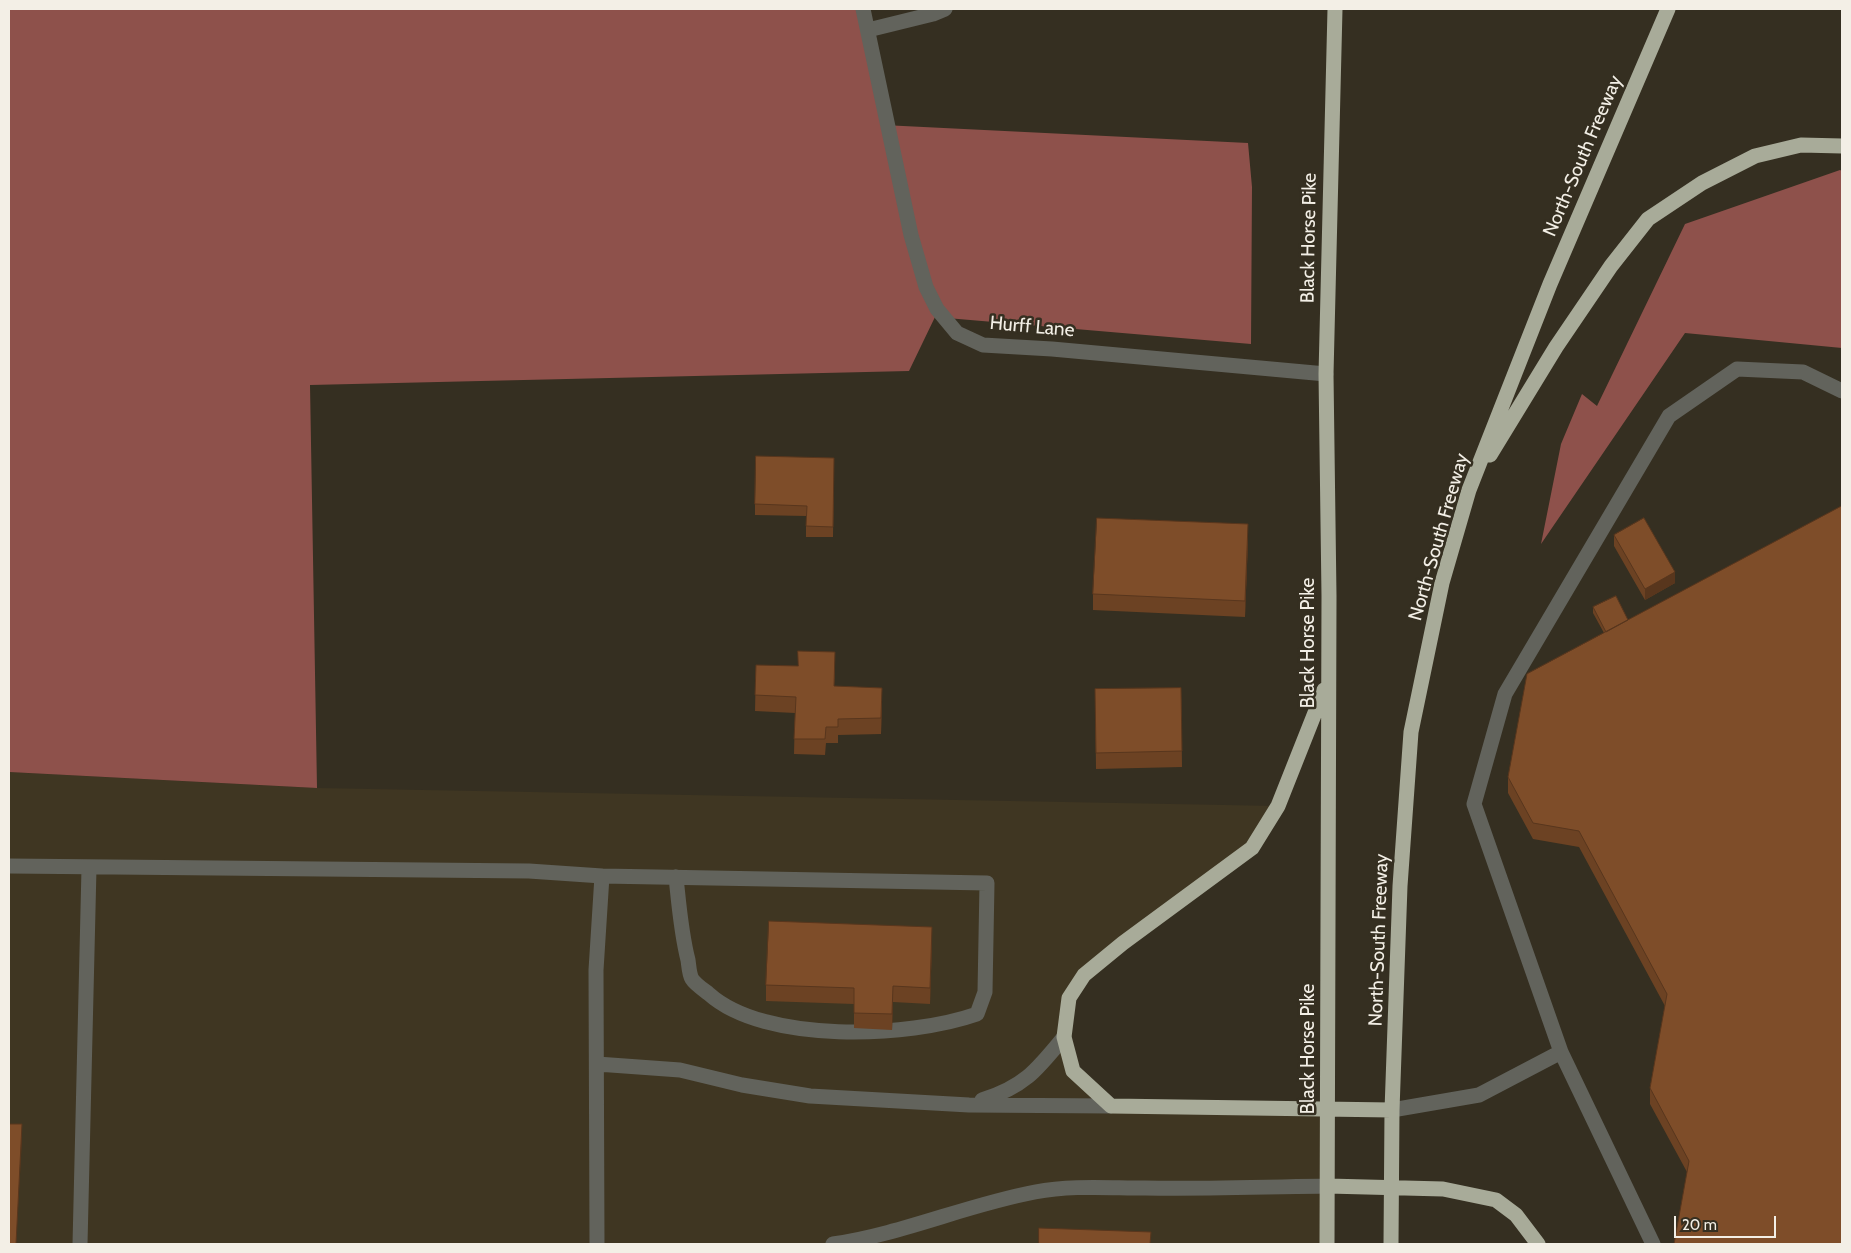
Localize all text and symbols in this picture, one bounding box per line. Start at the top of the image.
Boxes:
street label: North-South Freeway [1539,72,1627,240]
street label: Black Horse Pike [1296,173,1322,303]
street label: Hurff Lane [989,312,1075,342]
street label: North-South Freeway [1404,451,1474,623]
street label: Black Horse Pike [1297,578,1319,708]
street label: North-South Freeway [1365,853,1393,1027]
street label: Black Horse Pike [1297,984,1319,1114]
scale bar [1676,1206,1778,1238]
text: 20 m [1682,1216,1717,1234]

